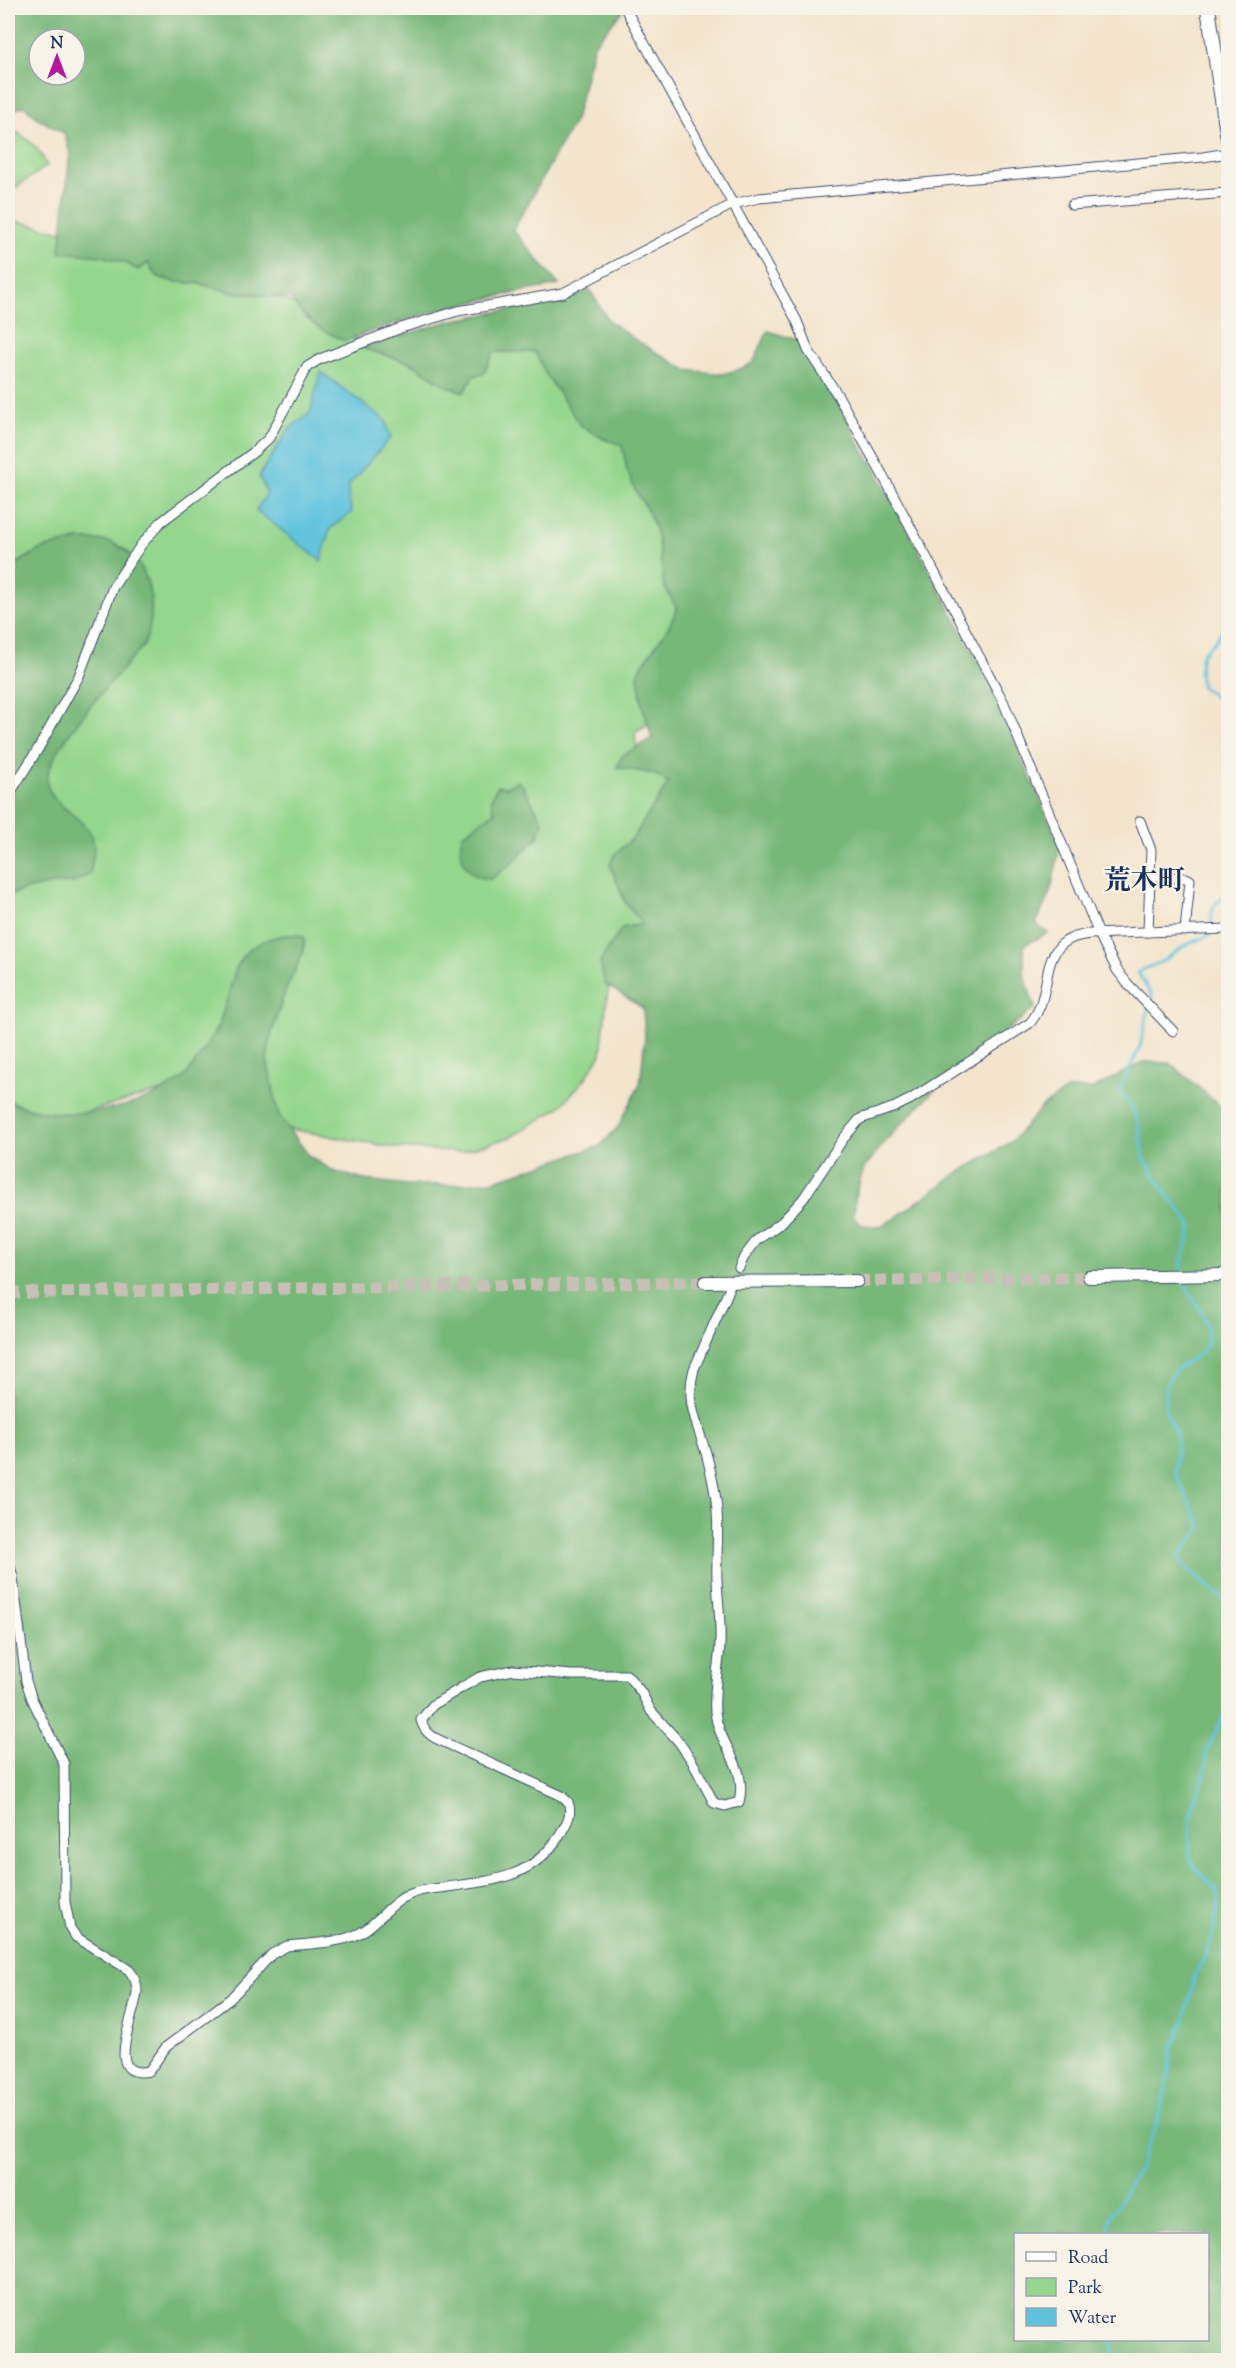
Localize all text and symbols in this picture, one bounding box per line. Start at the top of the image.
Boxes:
north arrow [27,27,87,87]
text: N [51,33,64,56]
district label: 荒木町 [1104,863,1185,902]
legend [1014,2233,1209,2341]
text: Road [1068,2246,1108,2272]
text: Park [1068,2276,1103,2302]
text: Water [1068,2306,1117,2332]

